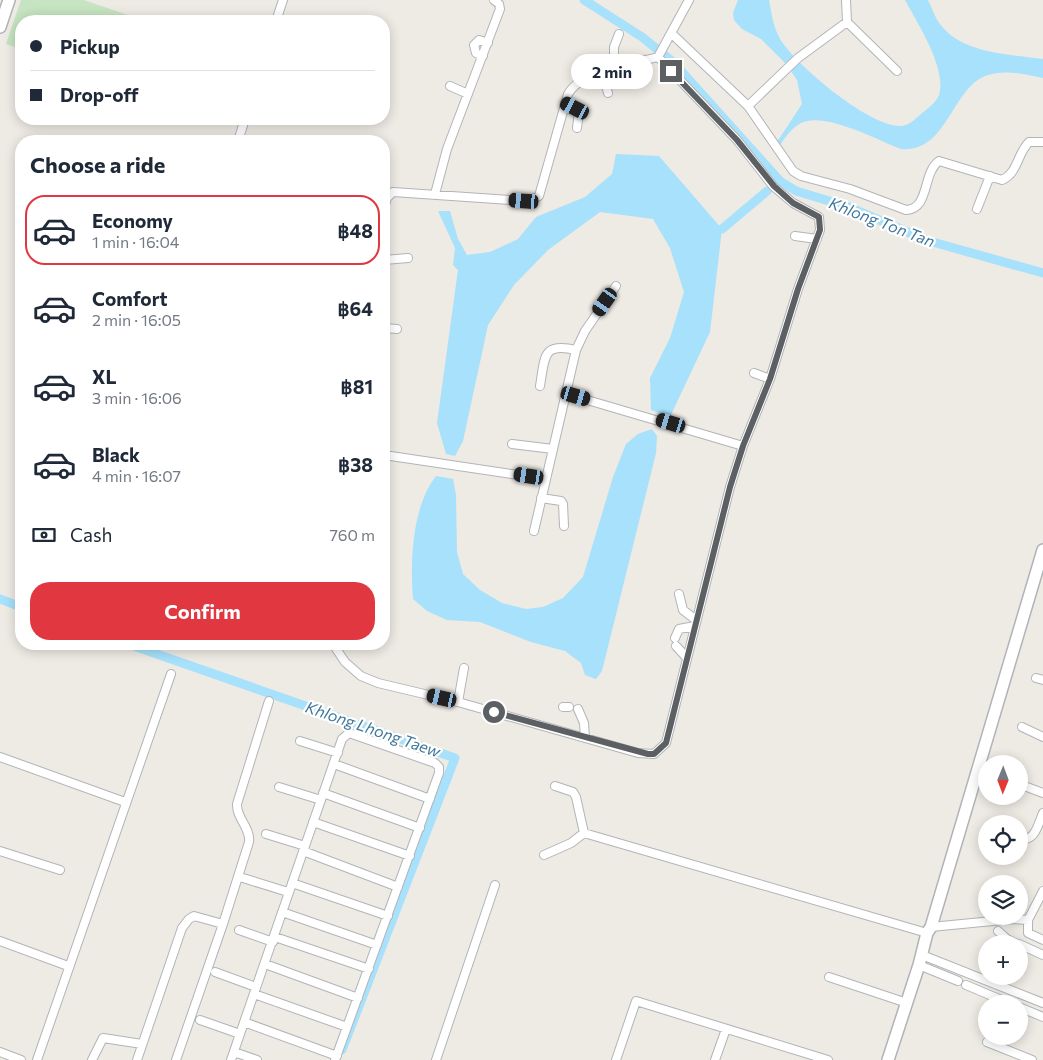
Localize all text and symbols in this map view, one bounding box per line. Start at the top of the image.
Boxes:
text: Pickup [60,35,120,58]
callout: 2 min [571,54,654,88]
route end [660,60,682,82]
text: 2 min [592,62,632,81]
text: Drop-off [60,83,139,106]
car [558,95,591,121]
text: Choose a ride [30,151,165,178]
car [508,192,539,210]
water label: Khlong Ton Tan [827,193,938,250]
icon: car [32,208,77,253]
text: Economy [92,209,173,232]
text: ฿48 [338,219,373,242]
text: 1 min · 16:04 [92,232,179,251]
car [590,285,619,319]
icon: car [32,286,77,331]
text: Comfort [92,287,168,310]
text: ฿64 [338,297,373,320]
text: 2 min · 16:05 [92,310,181,329]
icon: car [32,364,77,409]
text: XL [92,365,117,388]
text: ฿81 [341,375,373,398]
car [559,385,592,407]
text: 3 min · 16:06 [92,388,182,407]
car [654,411,687,435]
icon: car [32,442,77,487]
text: Black [92,443,140,466]
text: ฿38 [338,453,373,476]
text: 4 min · 16:07 [92,466,181,485]
car [513,466,544,486]
icon: cash [30,521,58,549]
text: Cash [70,523,112,546]
text: 760 m [329,525,375,544]
button: Confirm [30,582,375,640]
car [425,687,458,709]
water label: Khlong Lhong Taew [303,697,444,761]
route start [483,701,505,723]
north arrow [978,755,1028,805]
map controls [978,755,1028,1045]
button: locate [978,815,1028,865]
button: layers [978,875,1028,925]
button: + [978,935,1028,985]
button: − [978,995,1028,1045]

